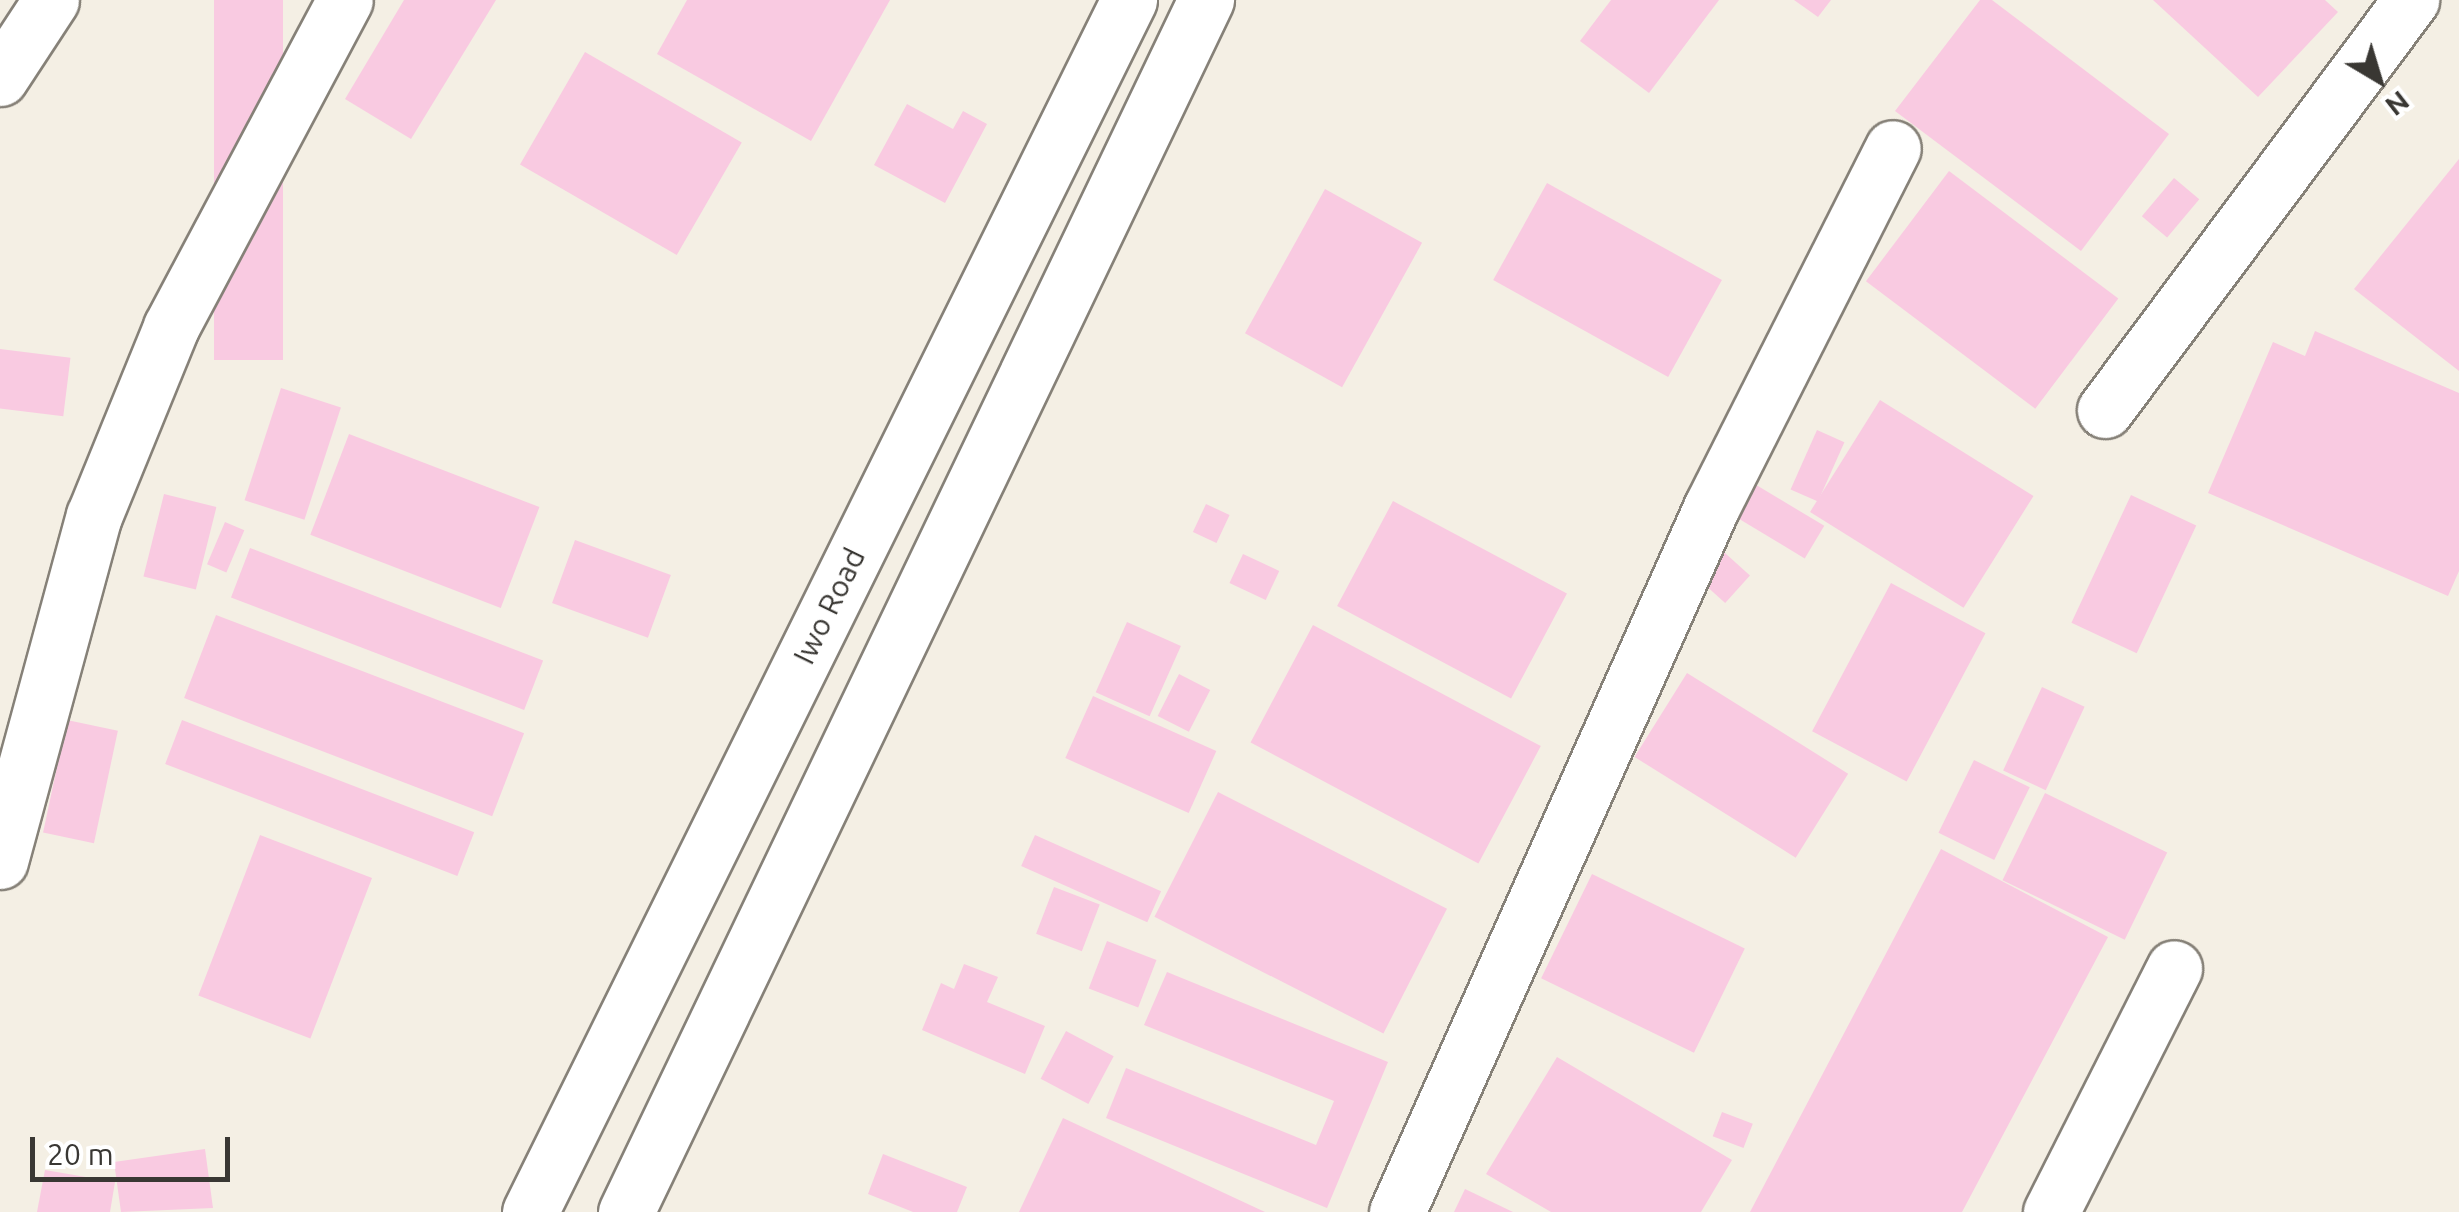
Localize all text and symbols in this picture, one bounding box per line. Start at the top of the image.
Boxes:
north arrow [2329,30,2429,130]
text: N [2380,85,2416,123]
street label: Iwo Road [786,542,872,670]
scale bar [35,1117,235,1179]
text: 20 m [47,1137,114,1171]

